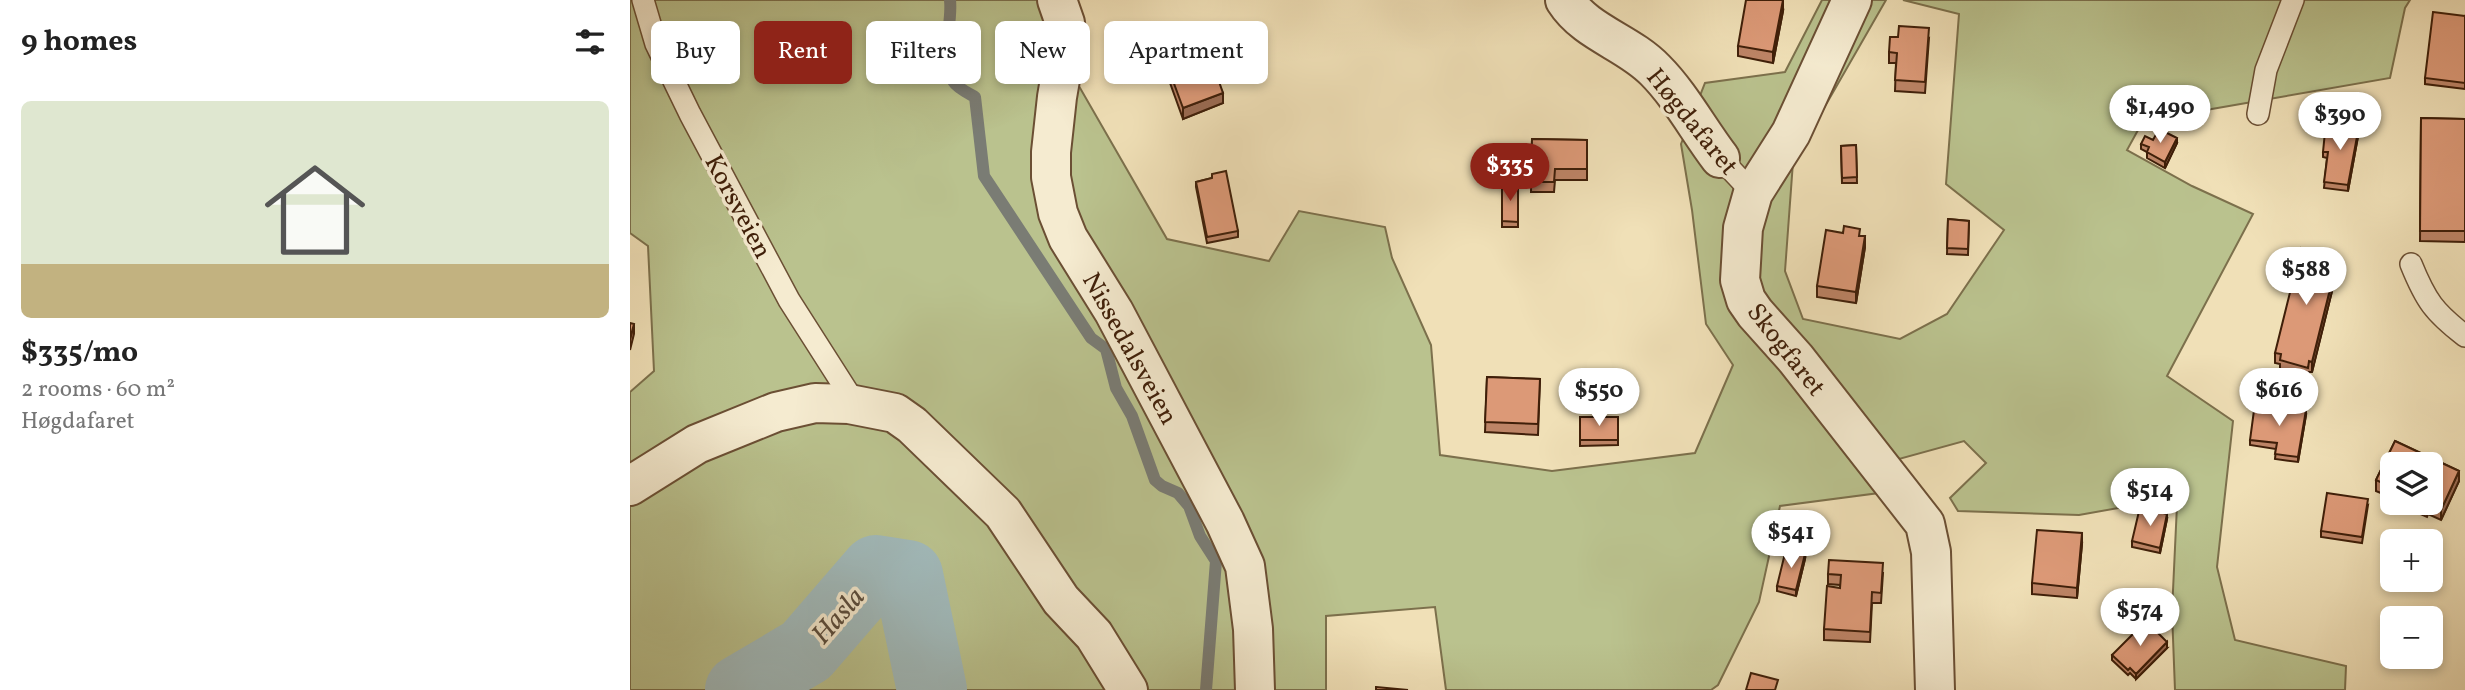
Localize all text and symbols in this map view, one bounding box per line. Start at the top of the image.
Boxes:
text: 9 homes [21,21,137,63]
chip: Buy [651,21,740,84]
chip: Rent [754,21,852,84]
chip: Filters [866,21,981,84]
chip: New [995,21,1090,84]
chip: Apartment [1104,21,1268,84]
icon: filters [571,23,609,61]
street label: Høgdafaret [1637,61,1746,184]
pin: $1,490 [2103,86,2217,145]
text: $1,490 [2125,92,2195,124]
pin: $390 [2299,92,2381,152]
text: $390 [2314,99,2366,131]
pin: $335 [1469,144,1551,203]
icon: home [252,147,378,273]
street label: Korsveien [695,148,780,265]
text: $335 [1486,150,1534,182]
pin: $588 [2265,247,2347,307]
text: $588 [2282,254,2330,286]
street label: Nissedalsveien [1073,266,1186,432]
street label: Skogfaret [1738,296,1833,404]
text: $335/mo [21,332,138,374]
pin: $550 [1558,368,1640,428]
pin: $616 [2238,368,2320,428]
text: 2 rooms · 60 m² [21,374,175,406]
text: $550 [1575,375,1623,407]
text: $616 [2255,375,2303,407]
text: Høgdafaret [21,406,135,438]
map controls [2380,452,2443,669]
button: layers [2380,452,2443,515]
pin: $514 [2109,468,2191,528]
text: $514 [2126,475,2174,507]
pin: $541 [1750,510,1832,570]
text: $541 [1767,517,1815,549]
button: + [2380,529,2443,592]
water label: Hasla [803,580,875,654]
pin: $574 [2099,588,2181,648]
text: $574 [2116,595,2164,627]
button: − [2380,606,2443,669]

